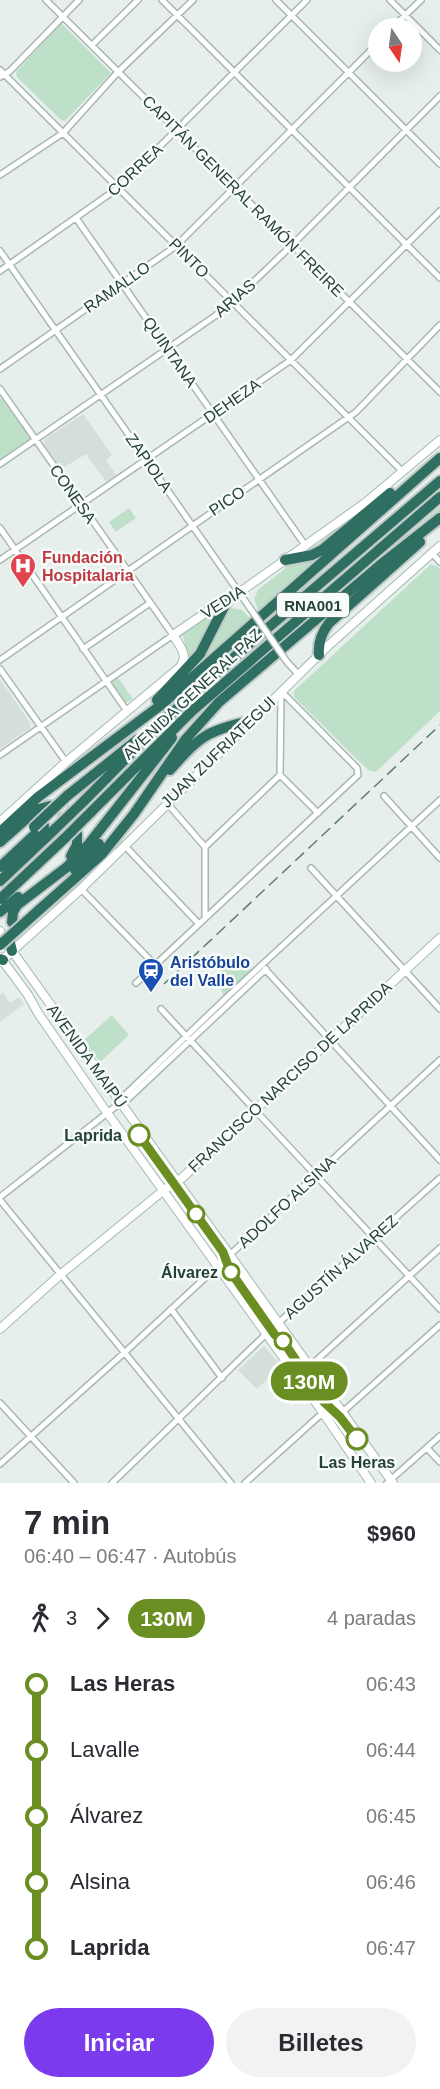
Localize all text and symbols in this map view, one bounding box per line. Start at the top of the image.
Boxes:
north arrow [368,18,422,72]
map controls [368,18,422,72]
street label: CAPITÁN GENERAL RAMÓN FREIRE [139,91,348,300]
street label: CORREA [104,140,166,200]
street label: PINTO [166,235,212,281]
street label: RAMALLO [81,258,153,316]
street label: ARIAS [211,276,259,320]
street label: QUINTANA [140,314,201,391]
street label: DEHEZA [201,375,264,427]
street label: ZAPIOLA [123,430,176,496]
street label: CONESA [47,461,100,527]
street label: PICO [206,483,248,519]
place label: Fundación Hospitalaria [42,549,134,584]
hospital icon: Fundación Hospitalaria [8,551,38,589]
street label: VEDIA [198,582,248,622]
road number: RNA001 [277,593,349,617]
street label: AVENIDA GENERAL PAZ [119,625,265,763]
street label: JUAN ZUFRIATEGUI [158,693,278,811]
place label: Aristóbulo del Valle [170,954,250,989]
station icon: Aristóbulo del Valle [136,956,166,994]
street label: FRANCISCO NARCISO DE LAPRIDA [185,978,395,1176]
street label: AVENIDA MAIPÚ [44,1001,131,1111]
marker: Laprida [128,1124,150,1146]
place label: Laprida [64,1127,122,1144]
street label: ADOLFO ALSINA [235,1153,339,1251]
unlabelled marker [187,1205,205,1223]
street label: AGUSTÍN ÁLVAREZ [280,1211,401,1322]
place label: Álvarez [161,1263,218,1281]
marker: Álvarez [222,1263,240,1281]
unlabelled marker [274,1332,292,1350]
line badge: 130M [267,1362,351,1400]
text: 130M [283,1370,335,1393]
marker: Las Heras [346,1428,368,1450]
place label: Las Heras [319,1454,395,1471]
text: 7 min [24,1504,110,1541]
text: $960 [367,1521,416,1546]
text: 06:40 – 06:47 · Autobús [24,1545,236,1567]
icon: walk [24,1602,57,1635]
icon: forward [86,1602,119,1635]
text: 3 [66,1607,77,1629]
text: 130M [140,1607,193,1630]
text: 4 paradas [327,1607,416,1629]
text: Las Heras [70,1671,175,1696]
text: 06:43 [366,1673,416,1695]
text: Lavalle [70,1737,140,1762]
text: 06:44 [366,1739,416,1761]
text: Álvarez [70,1803,143,1828]
text: 06:45 [366,1805,416,1827]
text: Alsina [70,1869,130,1894]
text: 06:46 [366,1871,416,1893]
text: Laprida [70,1935,149,1960]
text: 06:47 [366,1937,416,1959]
button: Iniciar [24,2008,214,2077]
button: Billetes [226,2008,416,2077]

